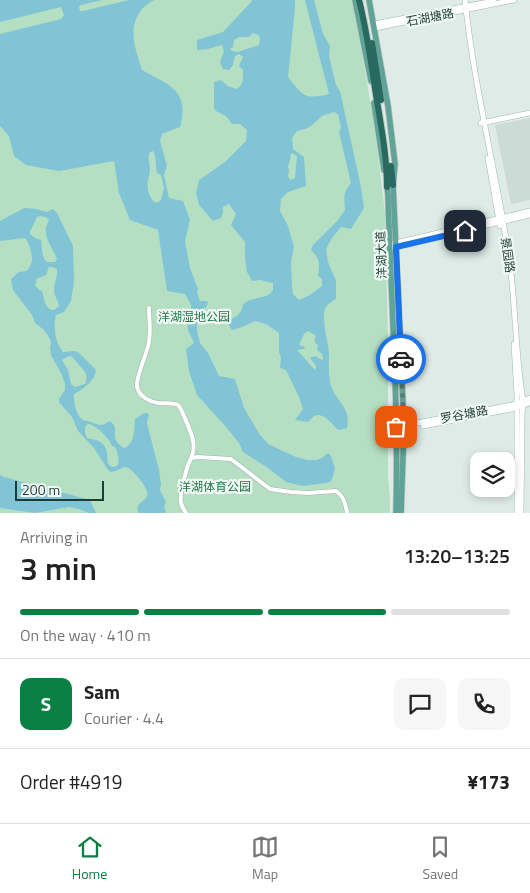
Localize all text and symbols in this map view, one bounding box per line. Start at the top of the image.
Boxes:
street label: 石湖塘路 [405,3,455,31]
pin [444,210,486,252]
icon: home [451,217,479,245]
street label: 洋湖大道 [371,231,391,279]
street label: 景园路 [496,236,520,274]
park label: 洋湖湿地公园 [158,307,230,326]
courier [376,334,426,384]
icon: car [387,345,415,373]
street label: 罗谷塘路 [439,400,489,428]
pin [375,406,417,448]
icon: bag [382,413,410,441]
map controls [470,452,515,497]
button: layers [470,452,515,497]
park label: 洋湖体育公园 [179,477,251,496]
scale bar [15,478,104,501]
text: 200 m [22,479,60,500]
text: Arriving in [20,525,88,549]
text: 13:20–13:25 [404,541,510,570]
text: 3 min [20,544,97,592]
text: On the way · 410 m [20,623,151,647]
text: Sam [84,677,120,706]
button: chat [394,678,446,730]
button: phone [458,678,510,730]
text: S [41,689,51,718]
text: Courier · 4.4 [84,706,164,730]
text: Order #4919 [20,767,122,796]
text: ¥173 [467,767,510,796]
tab: Home [72,833,107,884]
tab: Map [251,833,279,884]
tab: Saved [423,833,458,884]

